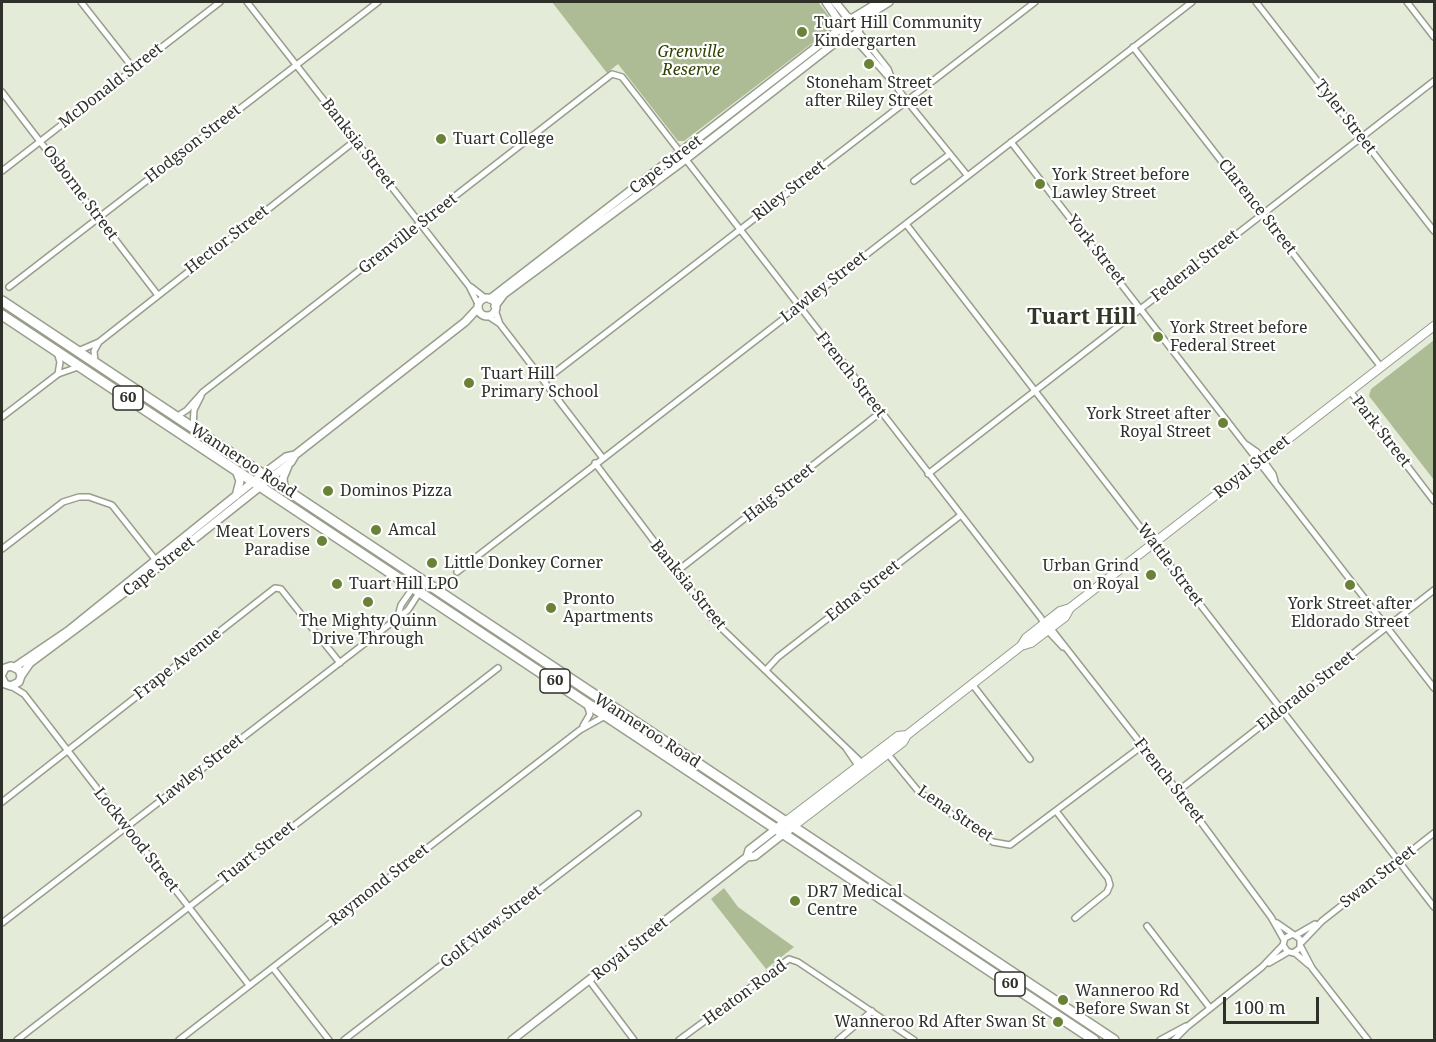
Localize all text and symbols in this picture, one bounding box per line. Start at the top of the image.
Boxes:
place label: Tuart Hill Community Kindergarten [814,13,982,51]
marker: Tuart Hill Community Kindergarten [795,25,809,39]
street label: McDonald Street [55,39,167,133]
park label: Grenville Reserve [657,42,725,80]
marker: Stoneham Street after Riley Street [862,57,876,71]
place label: Stoneham Street after Riley Street [805,73,933,111]
street label: Tyler Street [1310,76,1380,158]
street label: Banksia Street [317,95,399,193]
street label: Hodgson Street [141,101,245,187]
place label: Tuart College [453,129,554,149]
street label: Cape Street [626,131,706,199]
marker: Tuart College [434,132,448,146]
street label: Osborne Street [38,142,122,244]
street label: Clarence Street [1214,156,1300,258]
street label: Riley Street [749,157,829,225]
place label: York Street before Lawley Street [1052,165,1190,203]
marker: York Street before Lawley Street [1033,177,1047,191]
street label: Grenville Street [355,190,461,278]
street label: Hector Street [182,202,272,278]
street label: York Street [1063,211,1129,289]
street label: Federal Street [1147,226,1243,306]
street label: Lawley Street [777,247,871,327]
district label: Tuart Hill [1027,305,1137,331]
place label: York Street before Federal Street [1170,318,1308,356]
street label: French Street [812,329,890,421]
marker: York Street before Federal Street [1151,330,1165,344]
place label: Tuart Hill Primary School [481,364,598,402]
marker: Tuart Hill Primary School [462,376,476,390]
road number: 60 [113,386,143,410]
street label: Park Street [1347,393,1415,471]
place label: York Street after Royal Street [1086,404,1211,442]
marker: York Street after Royal Street [1216,416,1230,430]
street label: Wanneroo Road [186,420,300,502]
street label: Royal Street [1210,431,1294,503]
street label: Haig Street [740,460,818,526]
place label: Dominos Pizza [340,481,452,501]
marker: Dominos Pizza [321,484,335,498]
place label: Amcal [388,520,436,540]
street label: Wattle Street [1133,520,1207,610]
place label: Meat Lovers Paradise [216,522,310,560]
marker: Amcal [369,523,383,537]
street label: Cape Street [119,533,199,601]
marker: Meat Lovers Paradise [315,534,329,548]
street label: Banksia Street [646,536,730,634]
place label: Little Donkey Corner [444,553,603,573]
marker: Little Donkey Corner [425,556,439,570]
street label: Edna Street [822,556,904,626]
place label: Urban Grind on Royal [1042,556,1139,594]
marker: Urban Grind on Royal [1144,568,1158,582]
place label: Tuart Hill LPO [349,574,459,594]
marker: Tuart Hill LPO [330,577,344,591]
marker: York Street after Eldorado Street [1343,578,1357,592]
place label: Pronto Apartments [563,589,653,627]
place label: York Street after Eldorado Street [1288,594,1412,632]
marker: The Mighty Quinn Drive Through [361,595,375,609]
marker: Pronto Apartments [544,601,558,615]
place label: The Mighty Quinn Drive Through [299,611,437,649]
street label: Frape Avenue [131,624,225,704]
street label: Eldorado Street [1254,647,1358,735]
road number: 60 [540,669,570,693]
street label: Wanneroo Road [590,690,704,772]
street label: Lawley Street [153,730,247,810]
street label: French Street [1130,735,1208,827]
street label: Lena Street [914,782,996,846]
street label: Lockwood Street [89,784,183,896]
street label: Tuart Street [215,817,299,889]
street label: Raymond Street [325,840,433,930]
street label: Swan Street [1336,842,1420,912]
street label: Golf View Street [437,882,545,972]
place label: DR7 Medical Centre [807,882,903,920]
marker: DR7 Medical Centre [788,894,802,908]
street label: Royal Street [588,913,672,985]
street label: Heaton Road [700,956,790,1030]
road number: 60 [995,972,1025,996]
place label: Wanneroo Rd Before Swan St [1075,981,1190,1019]
scale bar [1226,985,1322,1023]
marker: Wanneroo Rd Before Swan St [1056,993,1070,1007]
text: 100 m [1234,995,1286,1019]
place label: Wanneroo Rd After Swan St [834,1012,1046,1032]
marker: Wanneroo Rd After Swan St [1051,1015,1065,1029]

